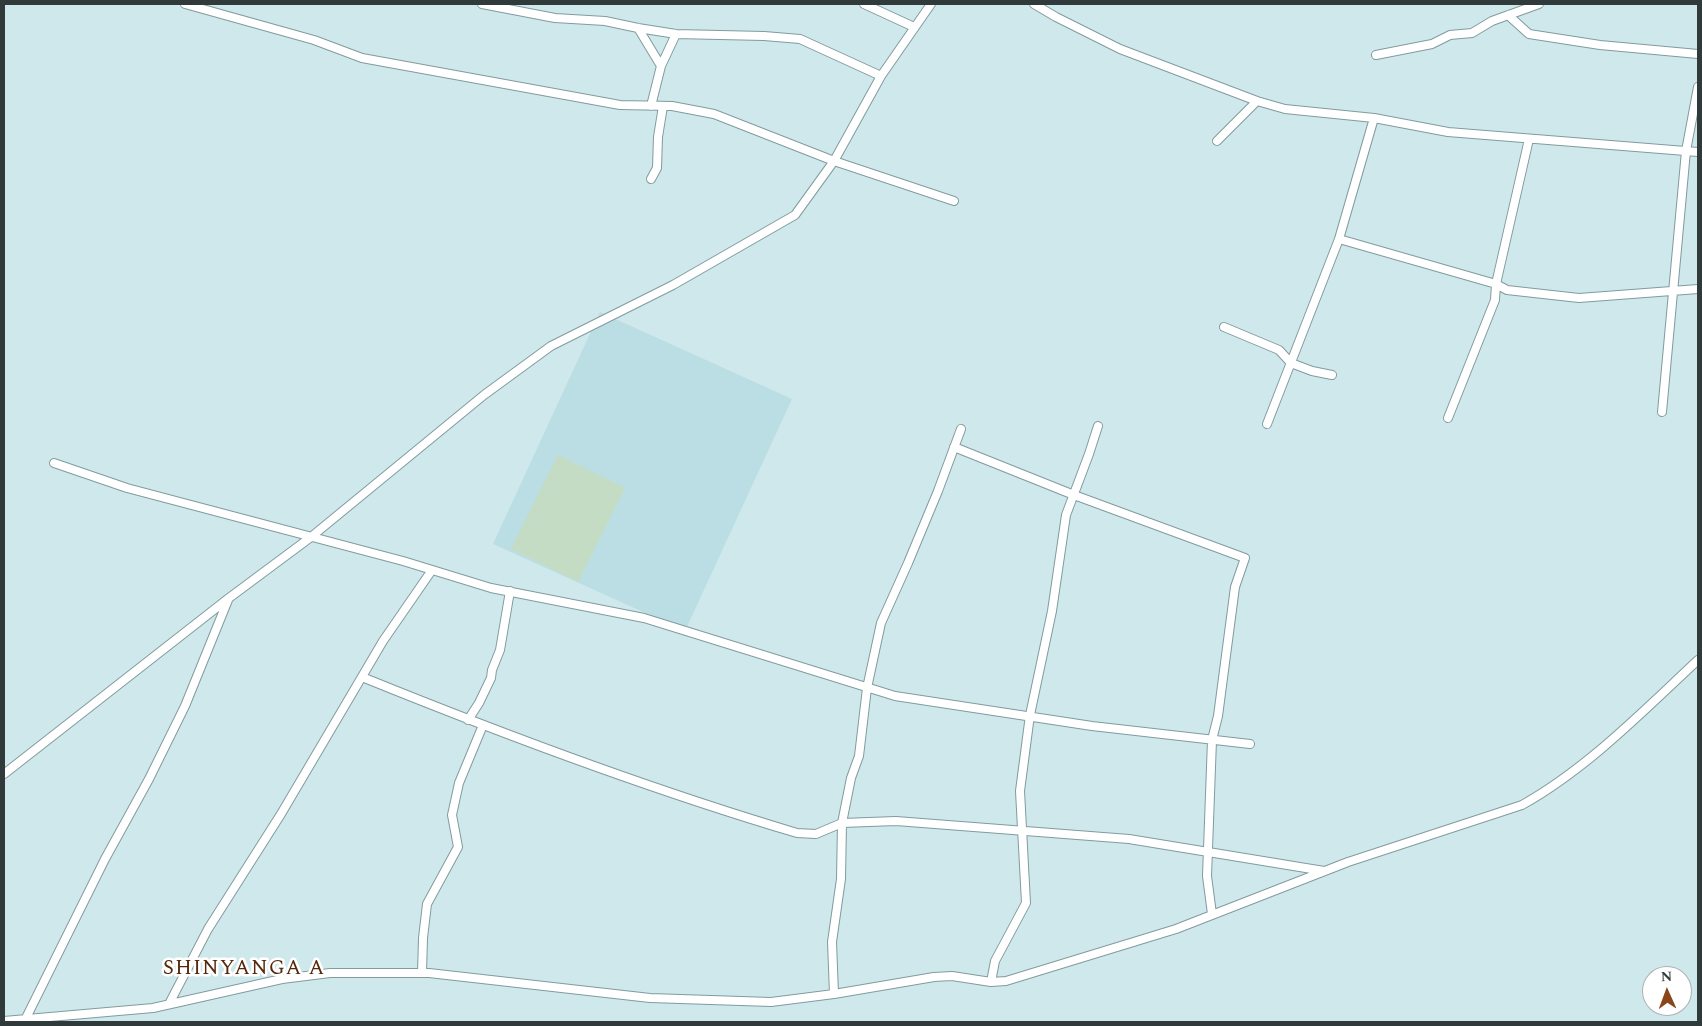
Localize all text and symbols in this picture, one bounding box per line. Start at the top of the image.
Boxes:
district label: SHINYANGA A [161,957,327,983]
north arrow [1642,966,1692,1016]
text: N [1660,966,1673,987]

